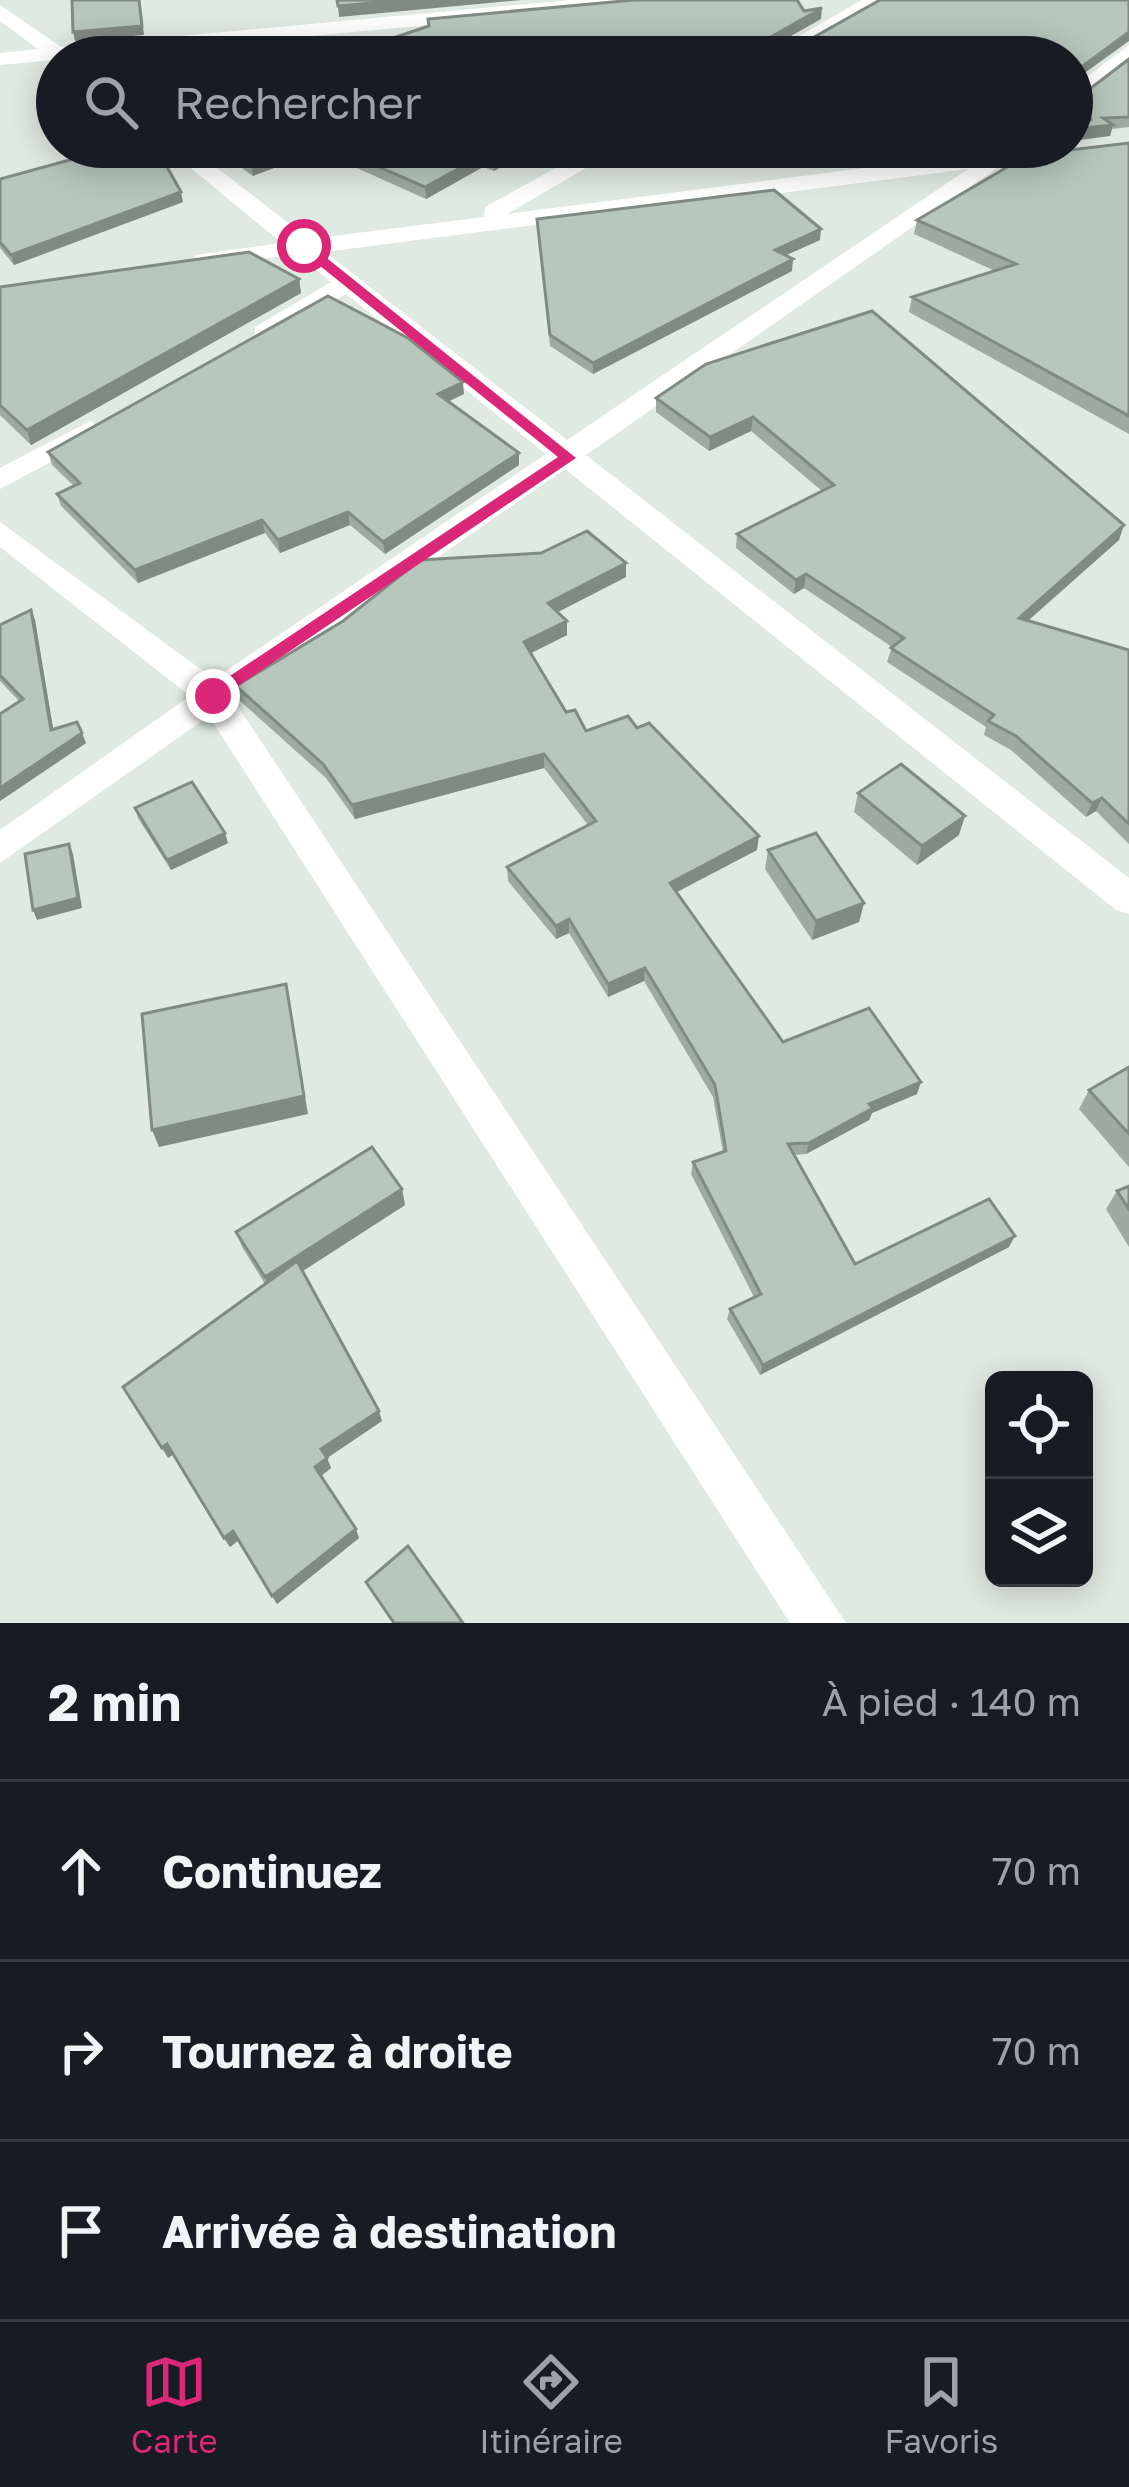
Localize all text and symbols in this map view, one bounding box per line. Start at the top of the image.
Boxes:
search box [36,36,1093,168]
icon: search [78,69,144,135]
text: Rechercher [174,75,422,129]
route start [277,219,331,273]
route end [186,669,240,723]
map controls [985,1371,1093,1587]
button: locate [985,1371,1093,1479]
button: layers [985,1479,1093,1587]
text: 2 min [48,1671,181,1732]
text: À pied · 140 m [822,1678,1081,1725]
icon: ahead [48,1838,114,1904]
text: Continuez [162,1844,382,1898]
text: 70 m [992,1847,1081,1894]
icon: right [48,2018,114,2084]
text: Tournez à droite [162,2024,513,2078]
text: 70 m [992,2027,1081,2074]
icon: arrive [48,2198,114,2264]
text: Arrivée à destination [162,2204,617,2258]
tab: Carte [131,2349,218,2460]
tab: Itinéraire [479,2349,623,2460]
tab: Favoris [884,2349,998,2460]

